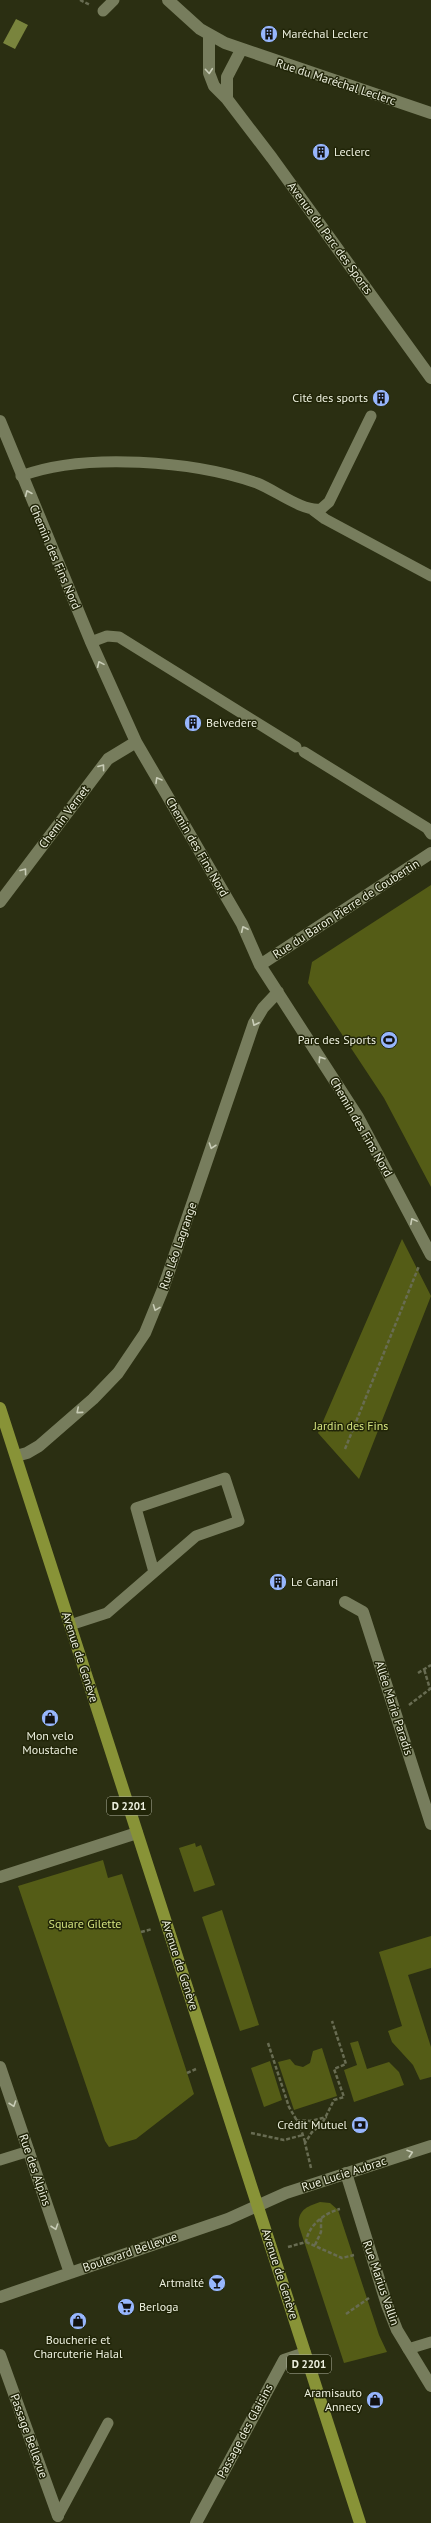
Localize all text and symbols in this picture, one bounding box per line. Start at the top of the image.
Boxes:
building icon: Maréchal Leclerc [259,24,279,44]
place label: Maréchal Leclerc [282,26,369,41]
street label: Rue du Maréchal Leclerc [274,55,398,108]
one-way arrow [205,68,214,74]
building icon: Leclerc [311,142,331,162]
place label: Leclerc [334,144,371,159]
street label: Avenue du Parc des Sports [285,179,376,297]
building icon: Cité des sports [371,388,391,408]
place label: Cité des sports [292,390,368,405]
one-way arrow [25,489,33,496]
street label: Chemin des Fins Nord [27,502,84,611]
one-way arrow [97,661,105,668]
building icon: Belvedere [183,713,203,733]
place label: Belvedere [206,715,257,730]
one-way arrow [97,765,104,772]
one-way arrow [156,777,163,784]
street label: Chemin Vernet [35,782,92,851]
street label: Chemin des Fins Nord [163,794,232,899]
street label: Rue du Baron Pierre de Coubertin [270,856,422,962]
one-way arrow [19,868,26,875]
one-way arrow [241,926,249,933]
one-way arrow [251,1019,259,1026]
sports icon: Parc des Sports [379,1030,399,1050]
place label: Parc des Sports [298,1032,376,1047]
one-way arrow [318,1056,326,1063]
street label: Chemin des Fins Nord [327,1074,396,1179]
one-way arrow [208,1142,216,1149]
street label: Rue Léo Lagrange [156,1200,199,1291]
one-way arrow [410,1218,418,1225]
one-way arrow [153,1305,161,1312]
one-way arrow [76,1407,84,1414]
park label: Jardin des Fins [313,1418,388,1433]
building icon: Le Canari [268,1572,288,1592]
place label: Le Canari [291,1574,338,1589]
street label: Avenue de Genève [59,1610,102,1704]
street label: Allée Marie Paradis [372,1659,417,1757]
shop icon: Mon velo Moustache [40,1708,60,1728]
place label: Mon velo Moustache [22,1728,78,1757]
road number: D 2201 [107,1797,151,1815]
park label: Square Gilette [49,1916,121,1931]
street label: Avenue de Genève [159,1918,202,2012]
one-way arrow [8,2100,16,2107]
bank icon: Crédit Mutuel [350,2115,370,2135]
place label: Crédit Mutuel [277,2117,347,2132]
street label: Rue des Alpins [16,2132,55,2208]
one-way arrow [406,2149,413,2158]
street label: Rue Lucie Aubrac [300,2153,389,2194]
one-way arrow [50,2223,58,2230]
street label: Avenue de Genève [259,2227,302,2321]
street label: Boulevard Bellevue [81,2228,179,2275]
street label: Rue Marius Vallin [360,2238,403,2327]
bar icon: Artmalté [207,2273,227,2293]
place label: Artmalté [159,2275,204,2290]
supermarket icon: Berloga [116,2297,136,2317]
place label: Berloga [139,2299,179,2314]
shop icon: Boucherie et Charcuterie Halal [68,2311,88,2331]
place label: Boucherie et Charcuterie Halal [34,2332,123,2361]
road number: D 2201 [287,2355,331,2373]
street label: Passage des Glaisins [213,2381,276,2481]
place label: Aramisauto Annecy [304,2385,362,2414]
shop icon: Aramisauto Annecy [365,2390,385,2410]
street label: Passage Bellevue [7,2392,52,2480]

